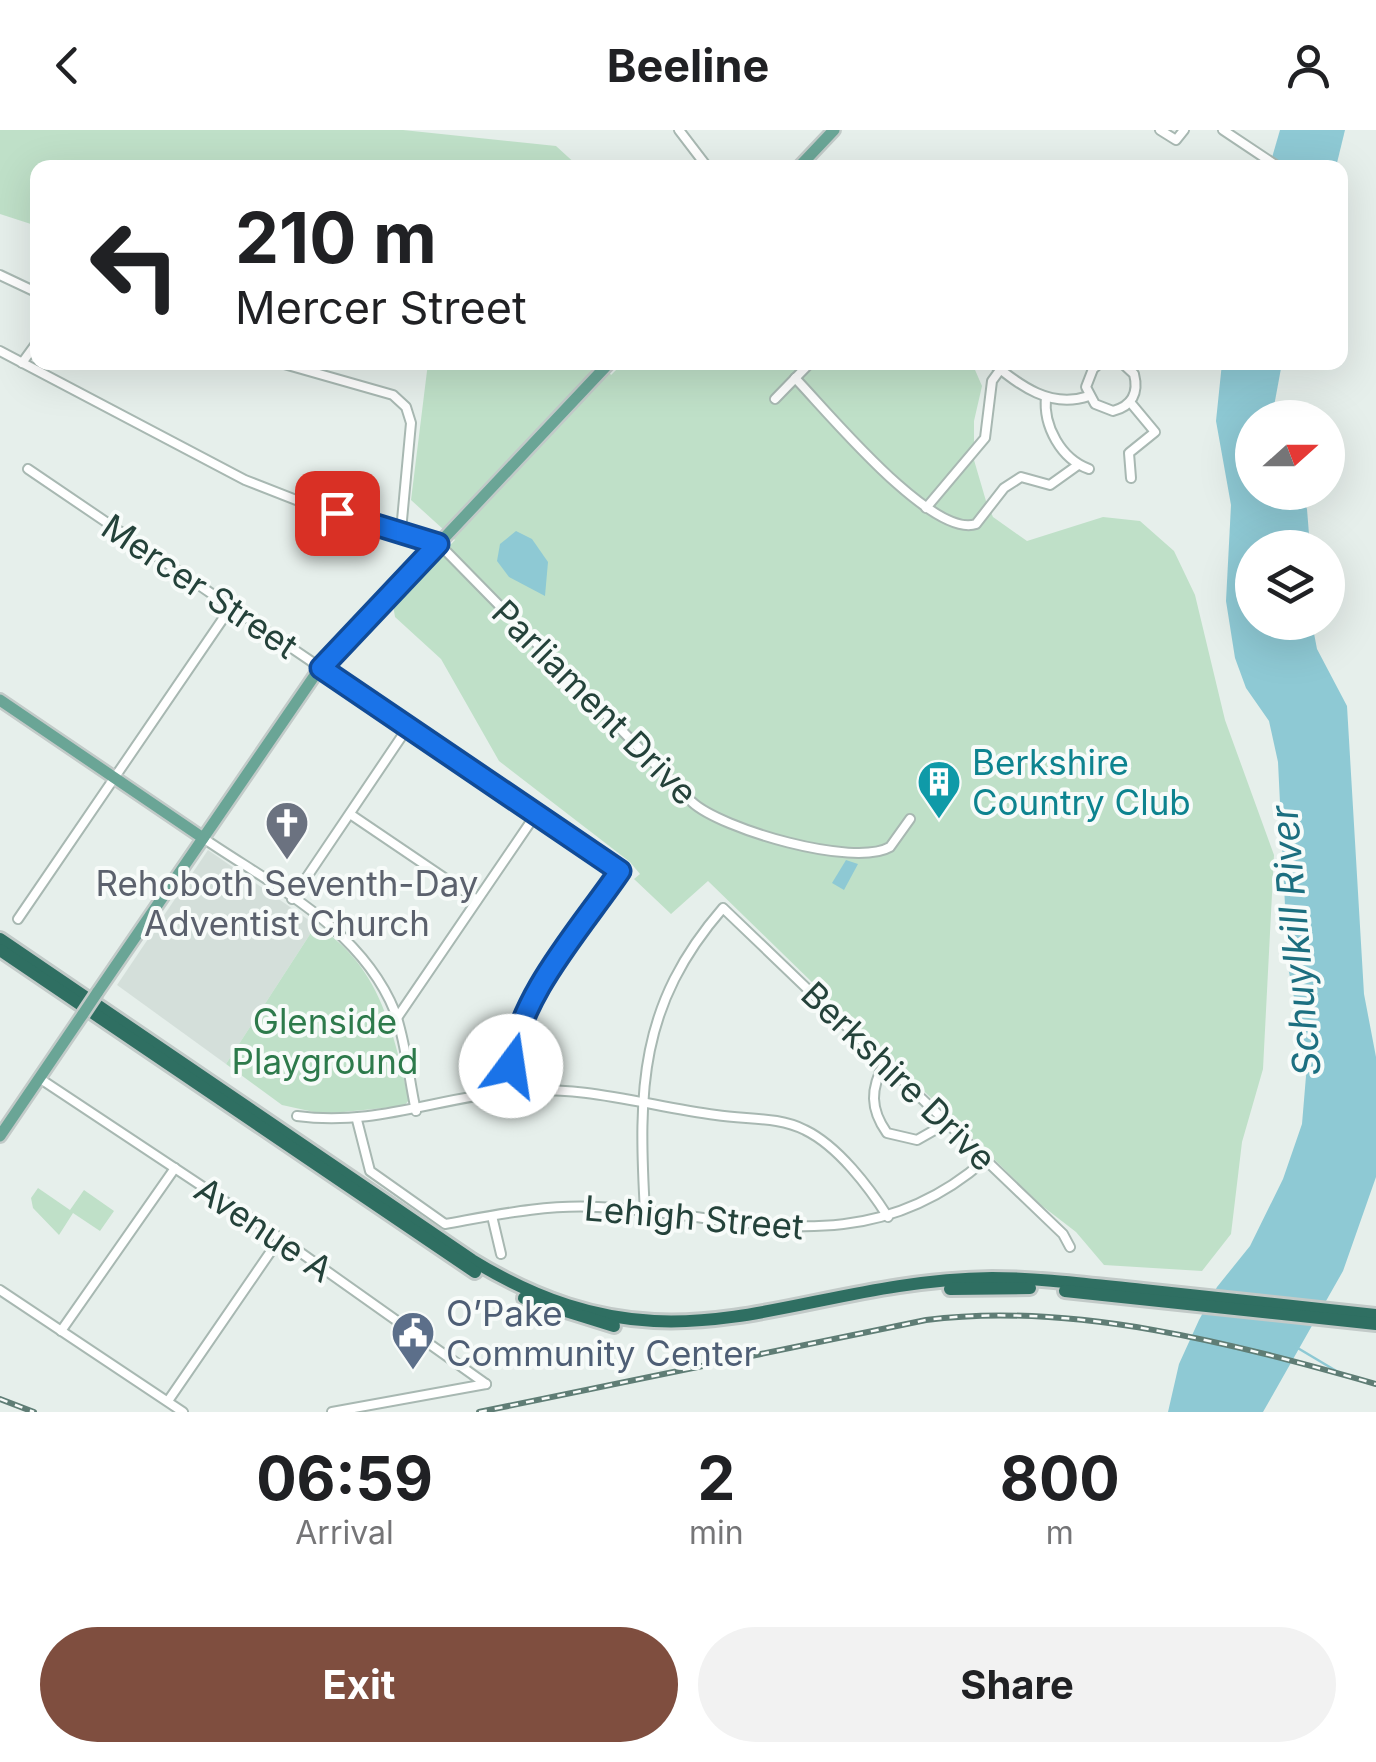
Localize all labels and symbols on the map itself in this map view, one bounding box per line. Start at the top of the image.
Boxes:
north arrow [1235,400,1345,510]
pin [295,471,380,556]
street label: Mercer Street [94,505,306,667]
street label: Parliament Drive [484,591,706,813]
place label: Berkshire Country Club [972,741,1191,823]
building icon: Berkshire Country Club [916,759,962,820]
church icon: Rehoboth Seventh-Day Adventist Church [264,800,310,861]
water label: Schuylkill River [1260,802,1330,1078]
place label: Rehoboth Seventh-Day Adventist Church [95,862,479,944]
street label: Berkshire Drive [793,973,1005,1179]
park label: Glenside Playground [232,1000,418,1082]
position arrow [459,1014,563,1118]
street label: Avenue A [187,1168,341,1290]
street label: Lehigh Street [583,1186,805,1248]
place label: O’Pake Community Center [446,1292,757,1374]
public building icon: O’Pake Community Center [390,1310,436,1371]

